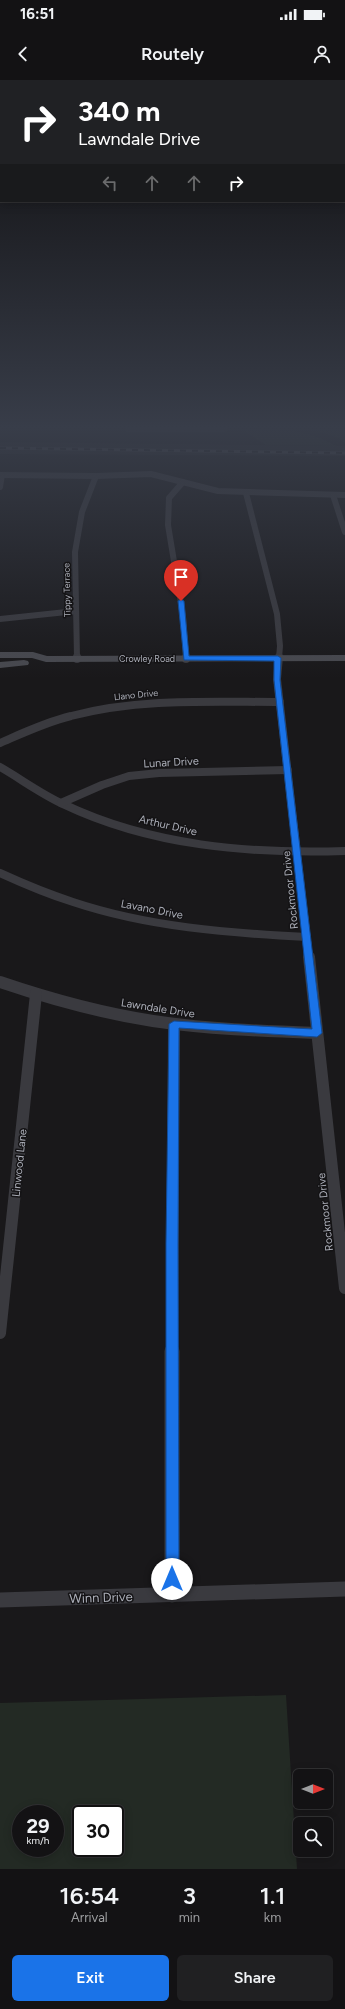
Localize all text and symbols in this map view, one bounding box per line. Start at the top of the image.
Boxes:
text: 16:51 [20,5,55,23]
icon: back [12,43,34,65]
text: Routely [141,43,204,65]
icon: person [311,43,333,65]
text: 340 m [78,94,161,128]
icon: right [12,96,64,148]
text: Lawndale Drive [78,128,200,150]
icon: left [99,172,121,194]
icon: ahead [141,172,163,194]
icon: ahead [183,172,205,194]
icon: right [225,172,247,194]
pin [164,560,198,601]
street label: Tippy Terrace [61,563,72,617]
icon: arrive [170,566,192,588]
street label: Crowley Road [119,653,175,664]
street label: Llano Drive [113,687,159,702]
street label: Lunar Drive [143,755,199,770]
street label: Arthur Drive [137,812,198,839]
street label: Rockmoor Drive [280,850,301,930]
street label: Lavano Drive [120,897,184,922]
street label: Lawndale Drive [120,996,196,1021]
street label: Linwood Lane [9,1128,30,1198]
street label: Rockmoor Drive [315,1172,336,1252]
position arrow [151,1558,193,1600]
street label: Winn Drive [69,1589,133,1606]
north arrow [293,1769,333,1809]
map controls [293,1769,333,1857]
speed limit sign: 30 [72,1805,124,1857]
text: 29 [26,1814,50,1838]
button: search [293,1817,333,1857]
text: km/h [27,1834,49,1847]
text: 16:54 [60,1881,119,1910]
text: 3 [183,1881,196,1910]
text: 1.1 [260,1881,285,1910]
text: Arrival [71,1910,108,1925]
text: min [179,1910,200,1925]
text: km [264,1910,281,1925]
button: Exit [12,1955,169,2001]
button: Share [177,1955,333,2001]

